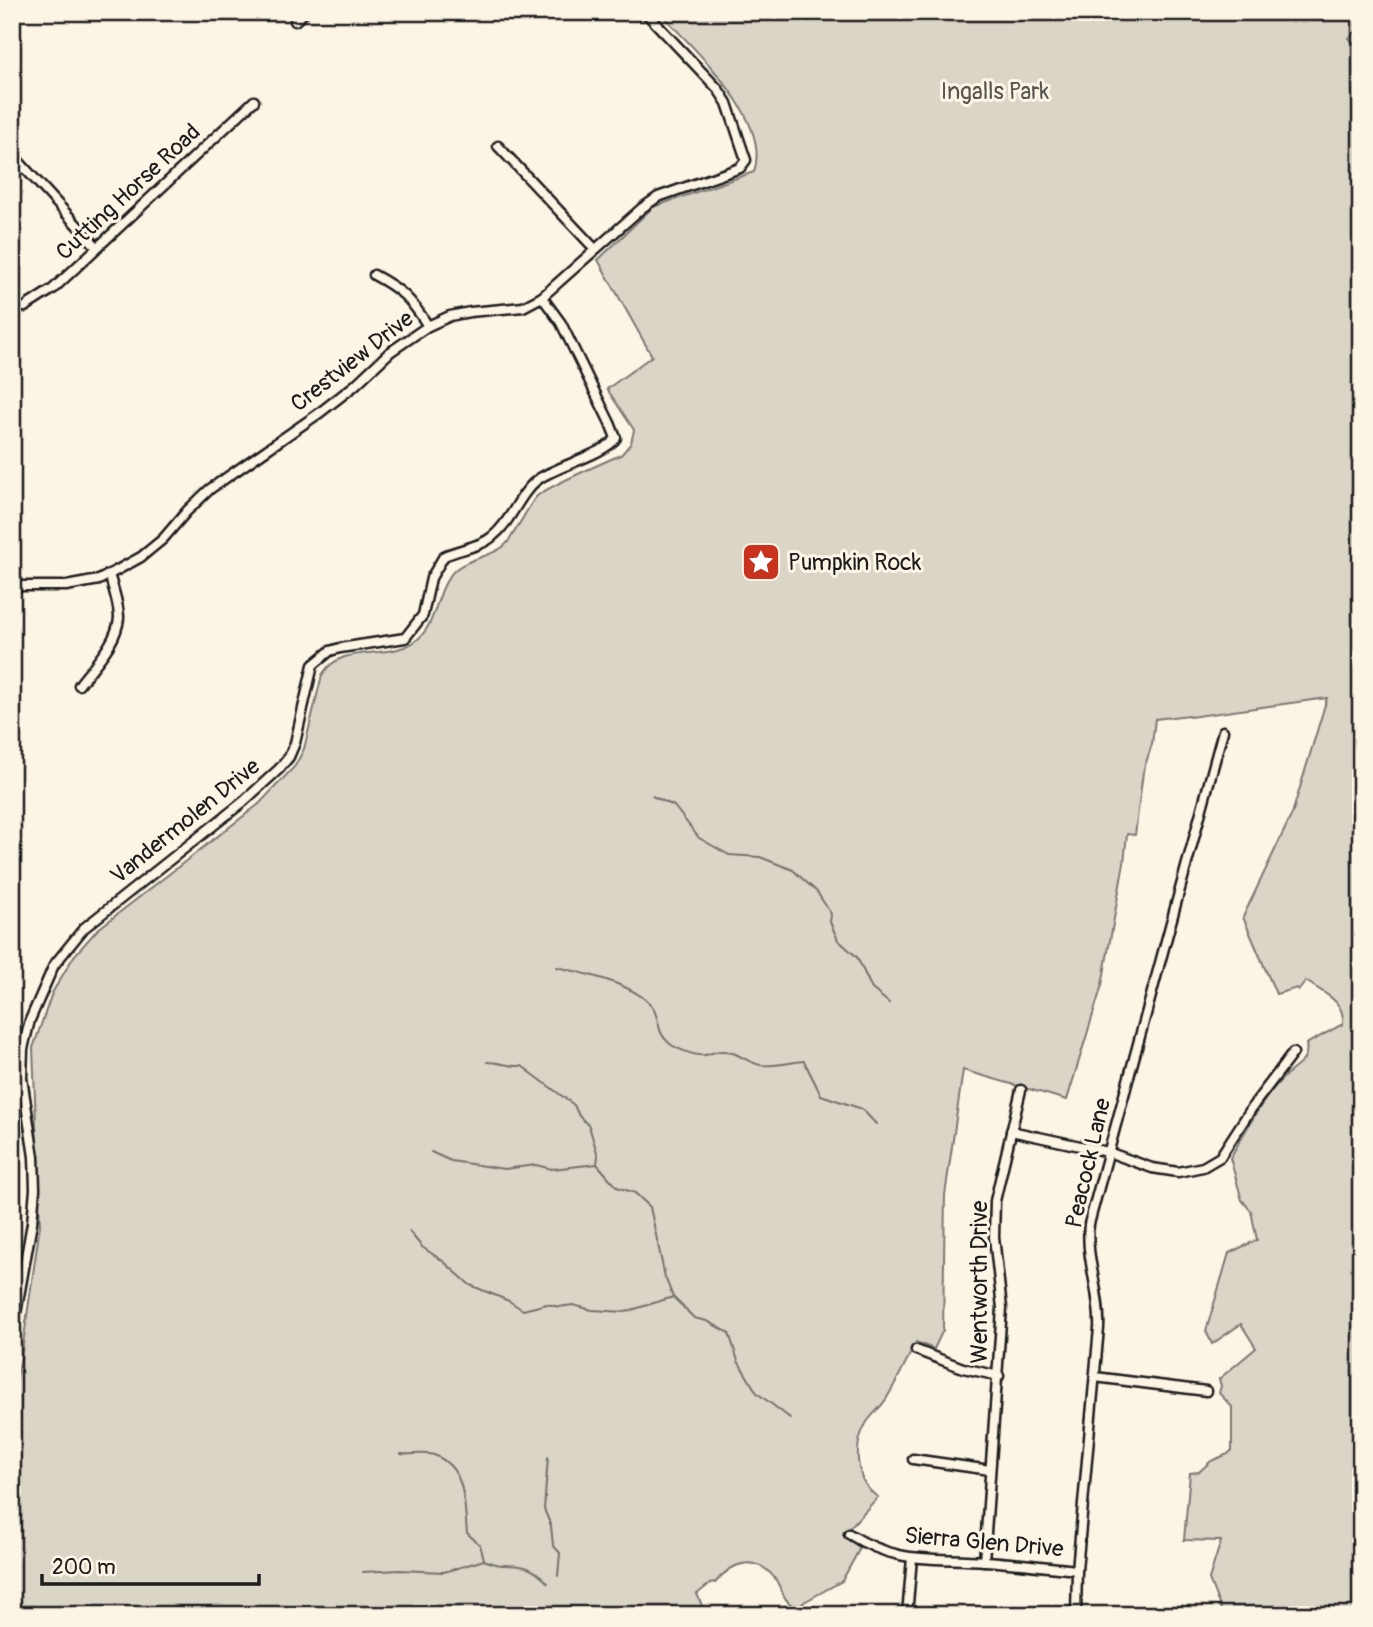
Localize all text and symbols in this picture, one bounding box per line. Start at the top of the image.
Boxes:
park label: Ingalls Park [941,77,1050,106]
street label: Cutting Horse Road [50,118,206,266]
street label: Crestview Drive [285,304,420,418]
place icon: Pumpkin Rock [740,541,782,583]
place label: Pumpkin Rock [788,548,922,577]
street label: Vandermolen Drive [104,751,266,890]
street label: Peacock Lane [1059,1095,1117,1231]
street label: Wentworth Drive [965,1200,994,1363]
street label: Sierra Glen Drive [903,1521,1065,1563]
scale bar [42,1543,259,1587]
text: 200 m [52,1554,116,1581]

